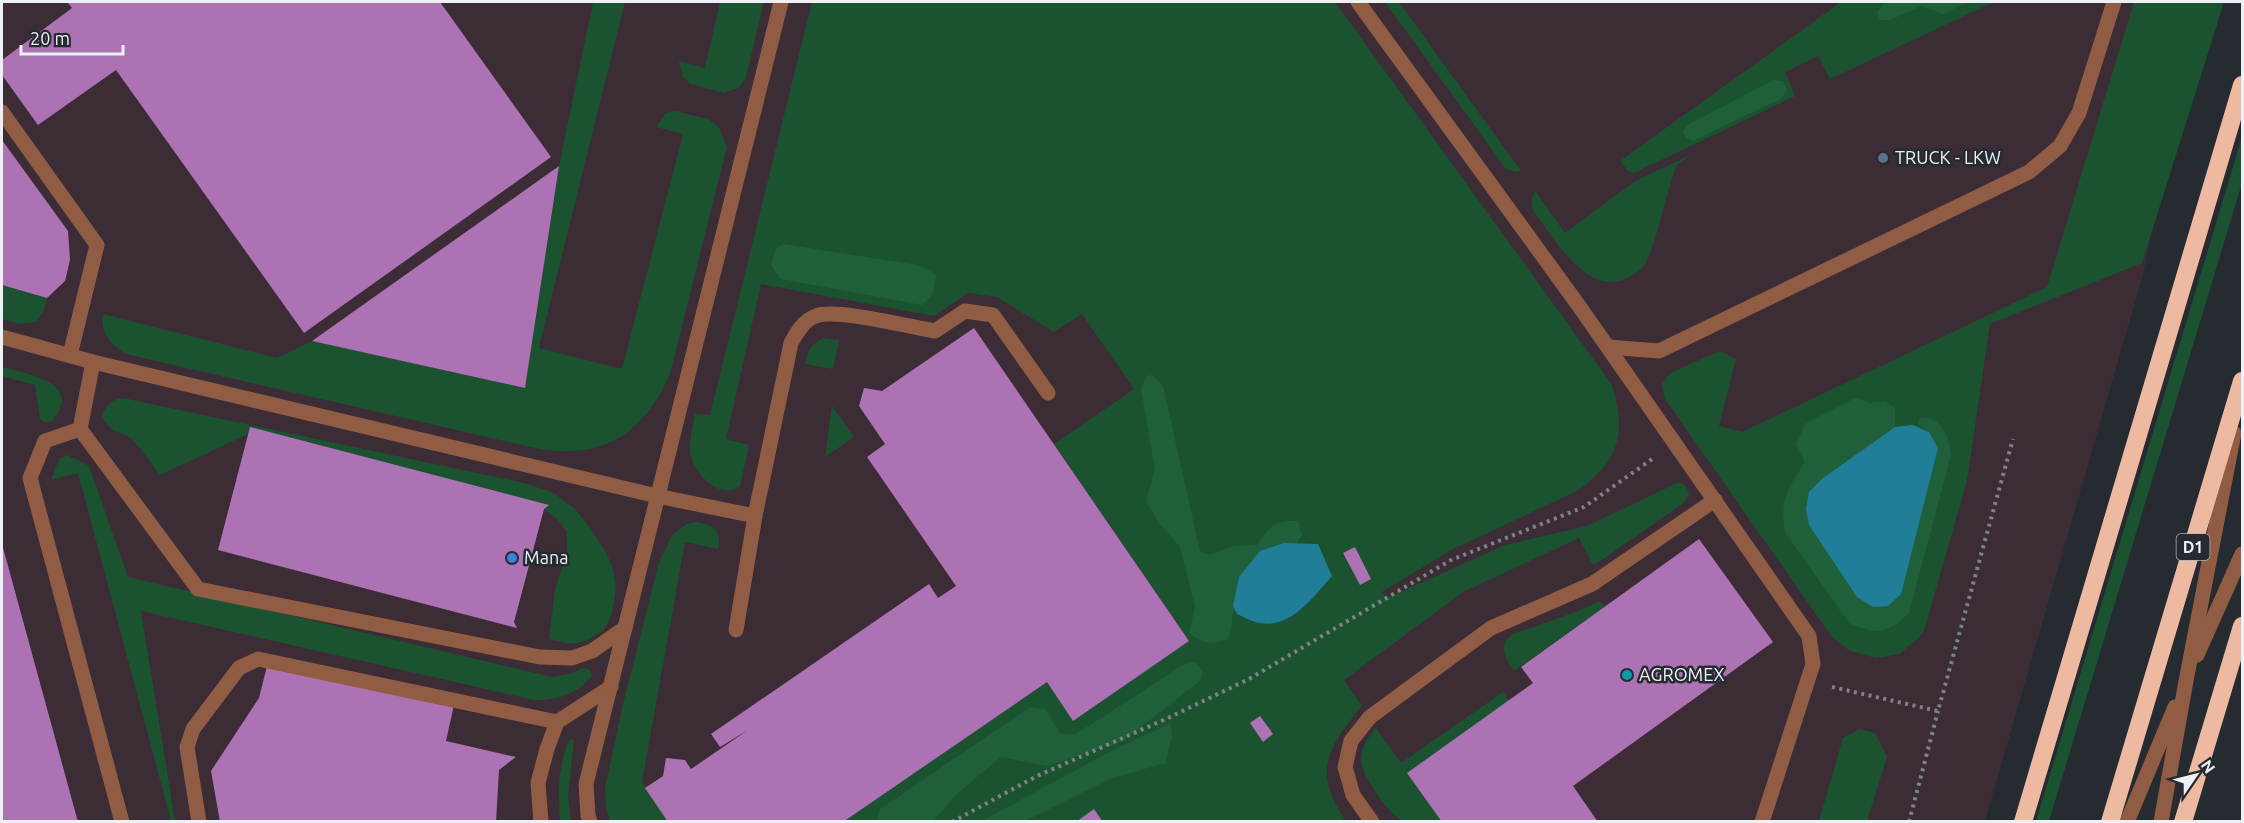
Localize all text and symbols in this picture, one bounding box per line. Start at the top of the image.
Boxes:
scale bar [21,18,123,56]
text: 20 m [30,28,70,48]
place label: TRUCK - LKW [1895,147,2001,167]
marker: TRUCK - LKW [1876,151,1890,165]
road number: D1 [2176,534,2210,560]
place label: Mana [524,547,568,567]
marker: Mana [505,551,519,565]
place label: AGROMEX [1639,664,1724,684]
marker: AGROMEX [1620,668,1634,682]
north arrow [2166,745,2226,805]
text: N [2197,756,2219,776]

